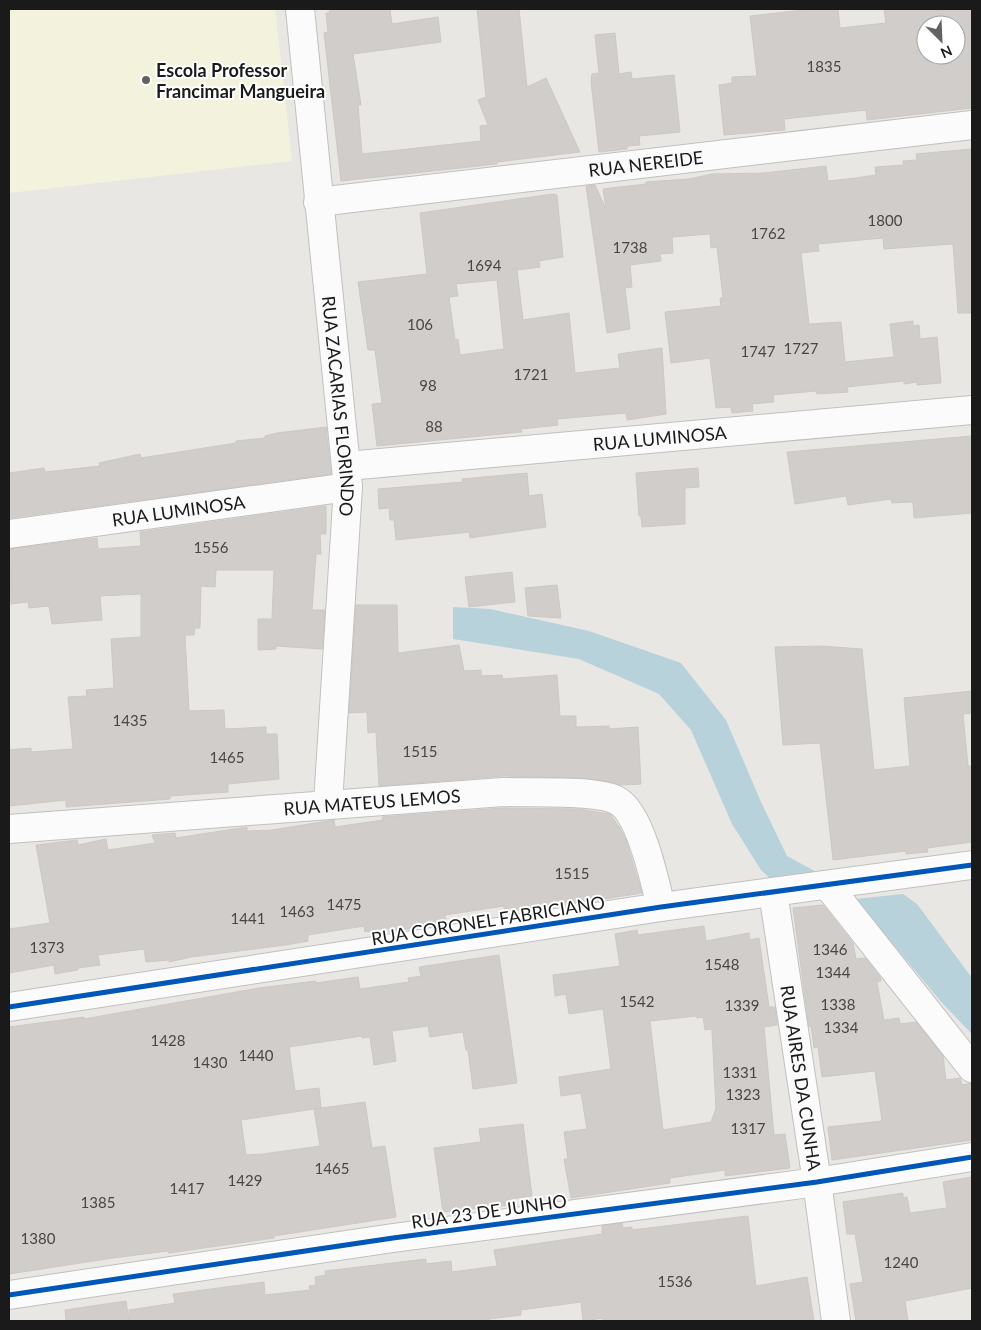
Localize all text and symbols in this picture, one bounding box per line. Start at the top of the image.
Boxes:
north arrow [916,15,966,65]
text: N [938,42,955,62]
house number: 1835 [807,57,841,75]
place label: Escola Professor Francimar Mangueira [156,59,325,102]
marker: Escola Professor Francimar Mangueira [140,74,152,86]
street label: RUA NEREIDE [587,146,704,181]
house number: 1800 [868,211,903,229]
house number: 1762 [751,224,785,242]
house number: 1738 [613,238,647,256]
house number: 1694 [467,256,502,274]
street label: RUA ZACARIAS FLORINDO [318,295,359,517]
house number: 106 [407,315,433,333]
house number: 1727 [784,339,819,357]
house number: 1747 [741,342,776,360]
house number: 1721 [514,365,548,383]
house number: 98 [419,376,437,394]
house number: 88 [425,417,443,435]
street label: RUA LUMINOSA [592,421,728,455]
street label: RUA LUMINOSA [110,490,247,531]
house number: 1556 [194,538,229,556]
house number: 1435 [113,711,147,729]
house number: 1515 [403,742,437,760]
house number: 1465 [210,748,244,766]
street label: RUA MATEUS LEMOS [283,784,461,819]
house number: 1515 [555,864,589,882]
street label: RUA CORONEL FABRICIANO [370,891,606,949]
house number: 1475 [327,895,361,913]
house number: 1463 [280,902,314,920]
house number: 1441 [231,909,265,927]
house number: 1373 [30,938,64,956]
house number: 1346 [813,940,848,958]
house number: 1548 [705,955,739,973]
house number: 1344 [816,963,851,981]
street label: RUA AIRES DA CUNHA [776,983,826,1173]
house number: 1542 [620,992,654,1010]
house number: 1338 [821,995,855,1013]
house number: 1339 [725,996,759,1014]
house number: 1334 [824,1018,859,1036]
house number: 1428 [151,1031,185,1049]
house number: 1440 [239,1046,274,1064]
house number: 1430 [193,1053,228,1071]
house number: 1331 [723,1063,757,1081]
house number: 1323 [726,1085,760,1103]
house number: 1317 [731,1119,766,1137]
house number: 1465 [315,1159,349,1177]
house number: 1429 [228,1171,262,1189]
house number: 1417 [170,1179,205,1197]
street label: RUA 23 DE JUNHO [410,1189,568,1233]
house number: 1385 [81,1193,115,1211]
house number: 1380 [21,1229,56,1247]
house number: 1240 [884,1253,919,1271]
house number: 1536 [658,1272,693,1290]

